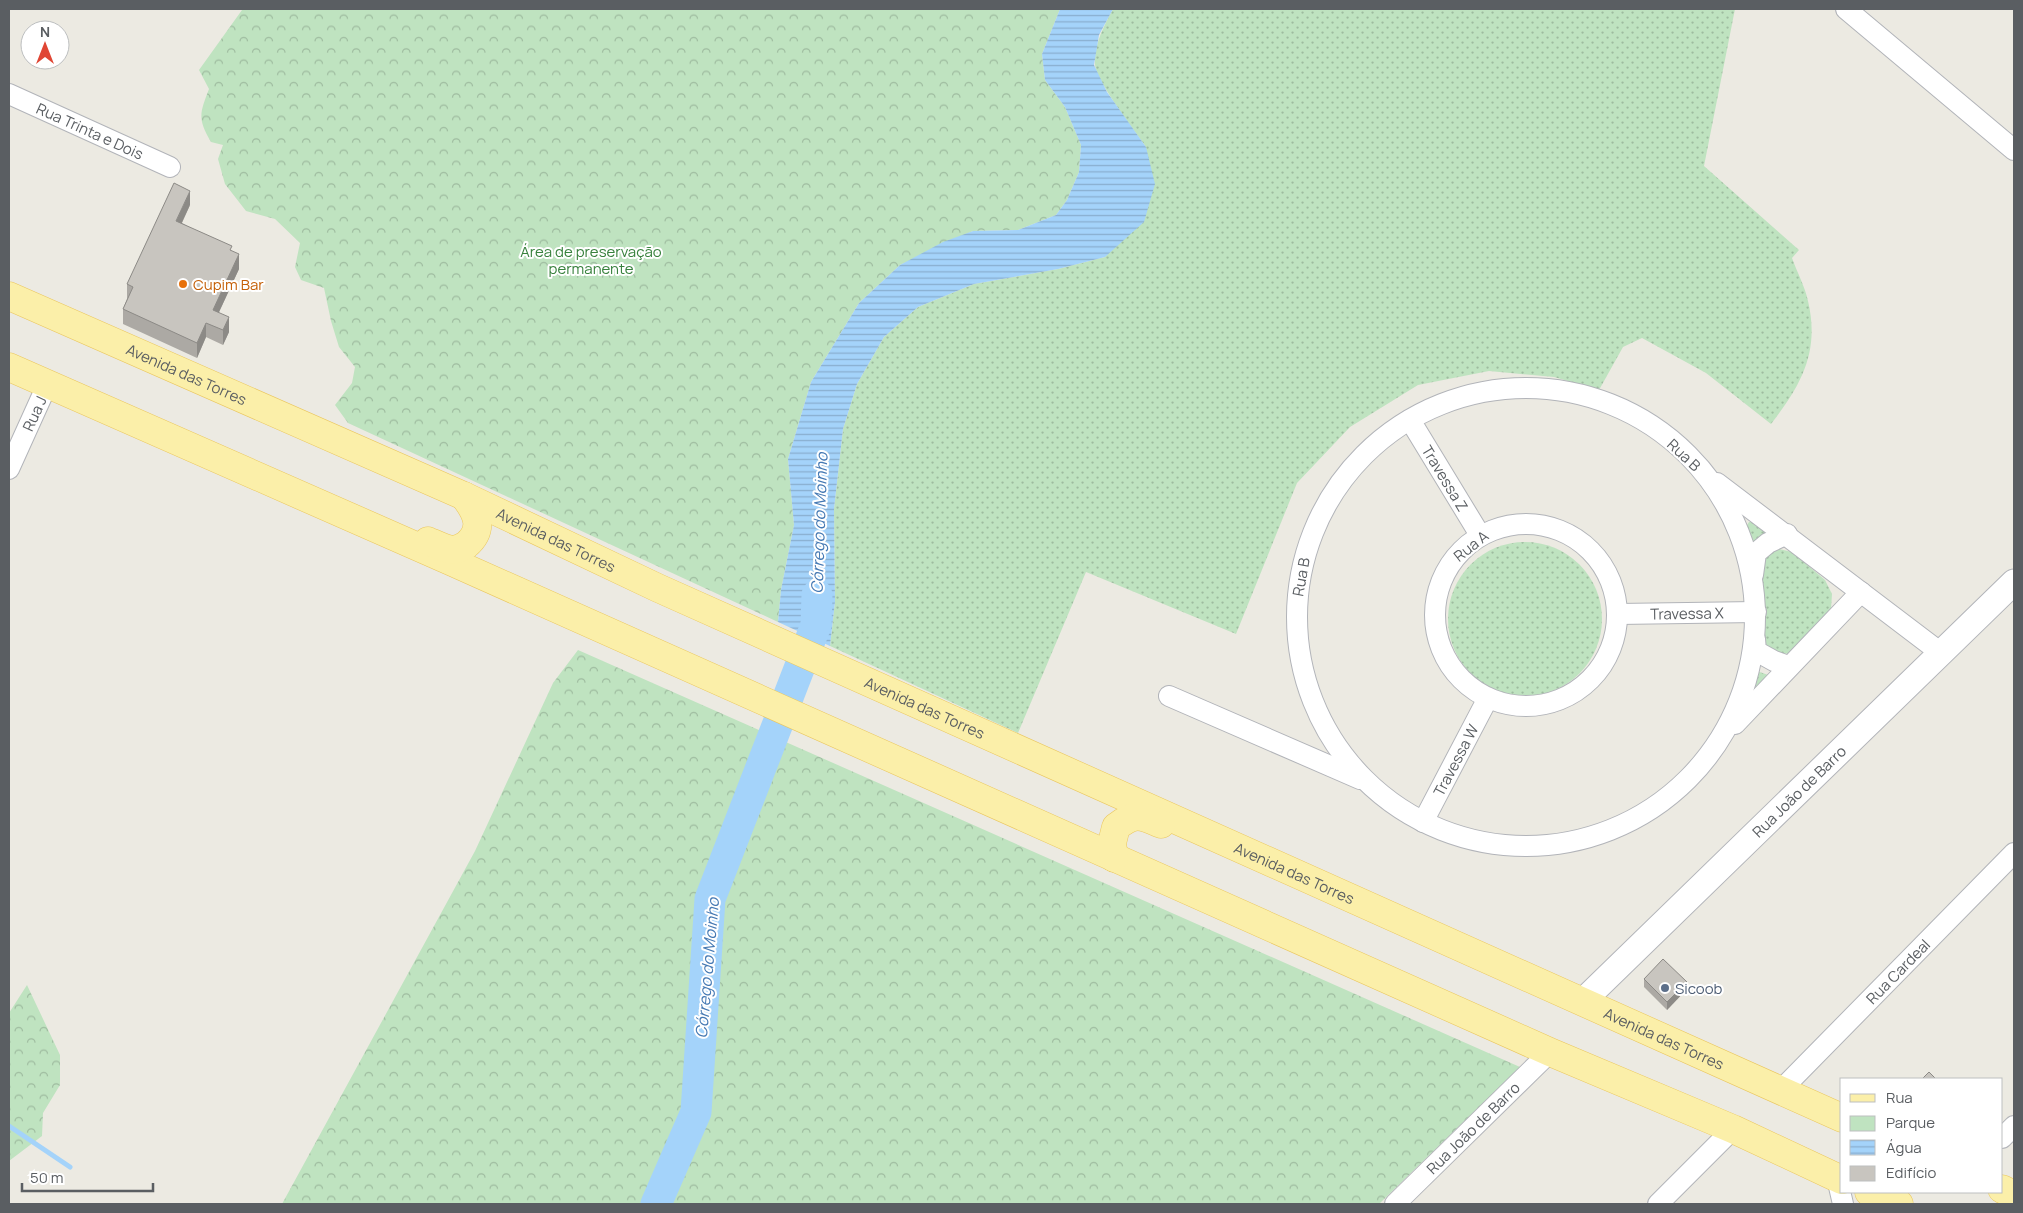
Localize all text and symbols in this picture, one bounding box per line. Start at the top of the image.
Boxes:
north arrow [20,20,70,70]
text: N [40,22,50,41]
street label: Rua Trinta e Dois [33,97,147,164]
park label: Área de preservação permanente [520,241,662,279]
place label: Cupim Bar [193,274,264,295]
marker: Cupim Bar [177,278,189,290]
street label: Avenida das Torres [123,338,250,410]
street label: Rua J [17,392,51,434]
street label: Rua B [1663,434,1705,476]
street label: Travessa Z [1417,441,1474,515]
water label: Córrego do Moinho [806,451,833,594]
street label: Avenida das Torres [493,502,619,577]
street label: Rua A [1449,525,1493,566]
street label: Rua B [1287,556,1315,598]
street label: Travessa X [1650,602,1724,624]
street label: Avenida das Torres [861,671,988,744]
street label: Travessa W [1428,720,1483,800]
street label: Rua João de Barro [1747,741,1851,842]
street label: Avenida das Torres [1231,837,1358,909]
water label: Córrego do Moinho [690,895,724,1039]
street label: Rua Cardeal [1861,934,1935,1008]
place label: Sicoob [1675,978,1723,999]
marker: Sicoob [1659,982,1671,994]
street label: Avenida das Torres [1601,1002,1728,1074]
street label: Rua João de Barro [1421,1077,1524,1178]
legend [1840,1078,2003,1193]
text: Rua [1886,1087,1913,1108]
text: Parque [1886,1112,1935,1133]
text: Água [1886,1137,1922,1158]
scale bar [22,1160,154,1192]
text: Edifício [1886,1162,1937,1183]
text: 50 m [30,1167,64,1188]

